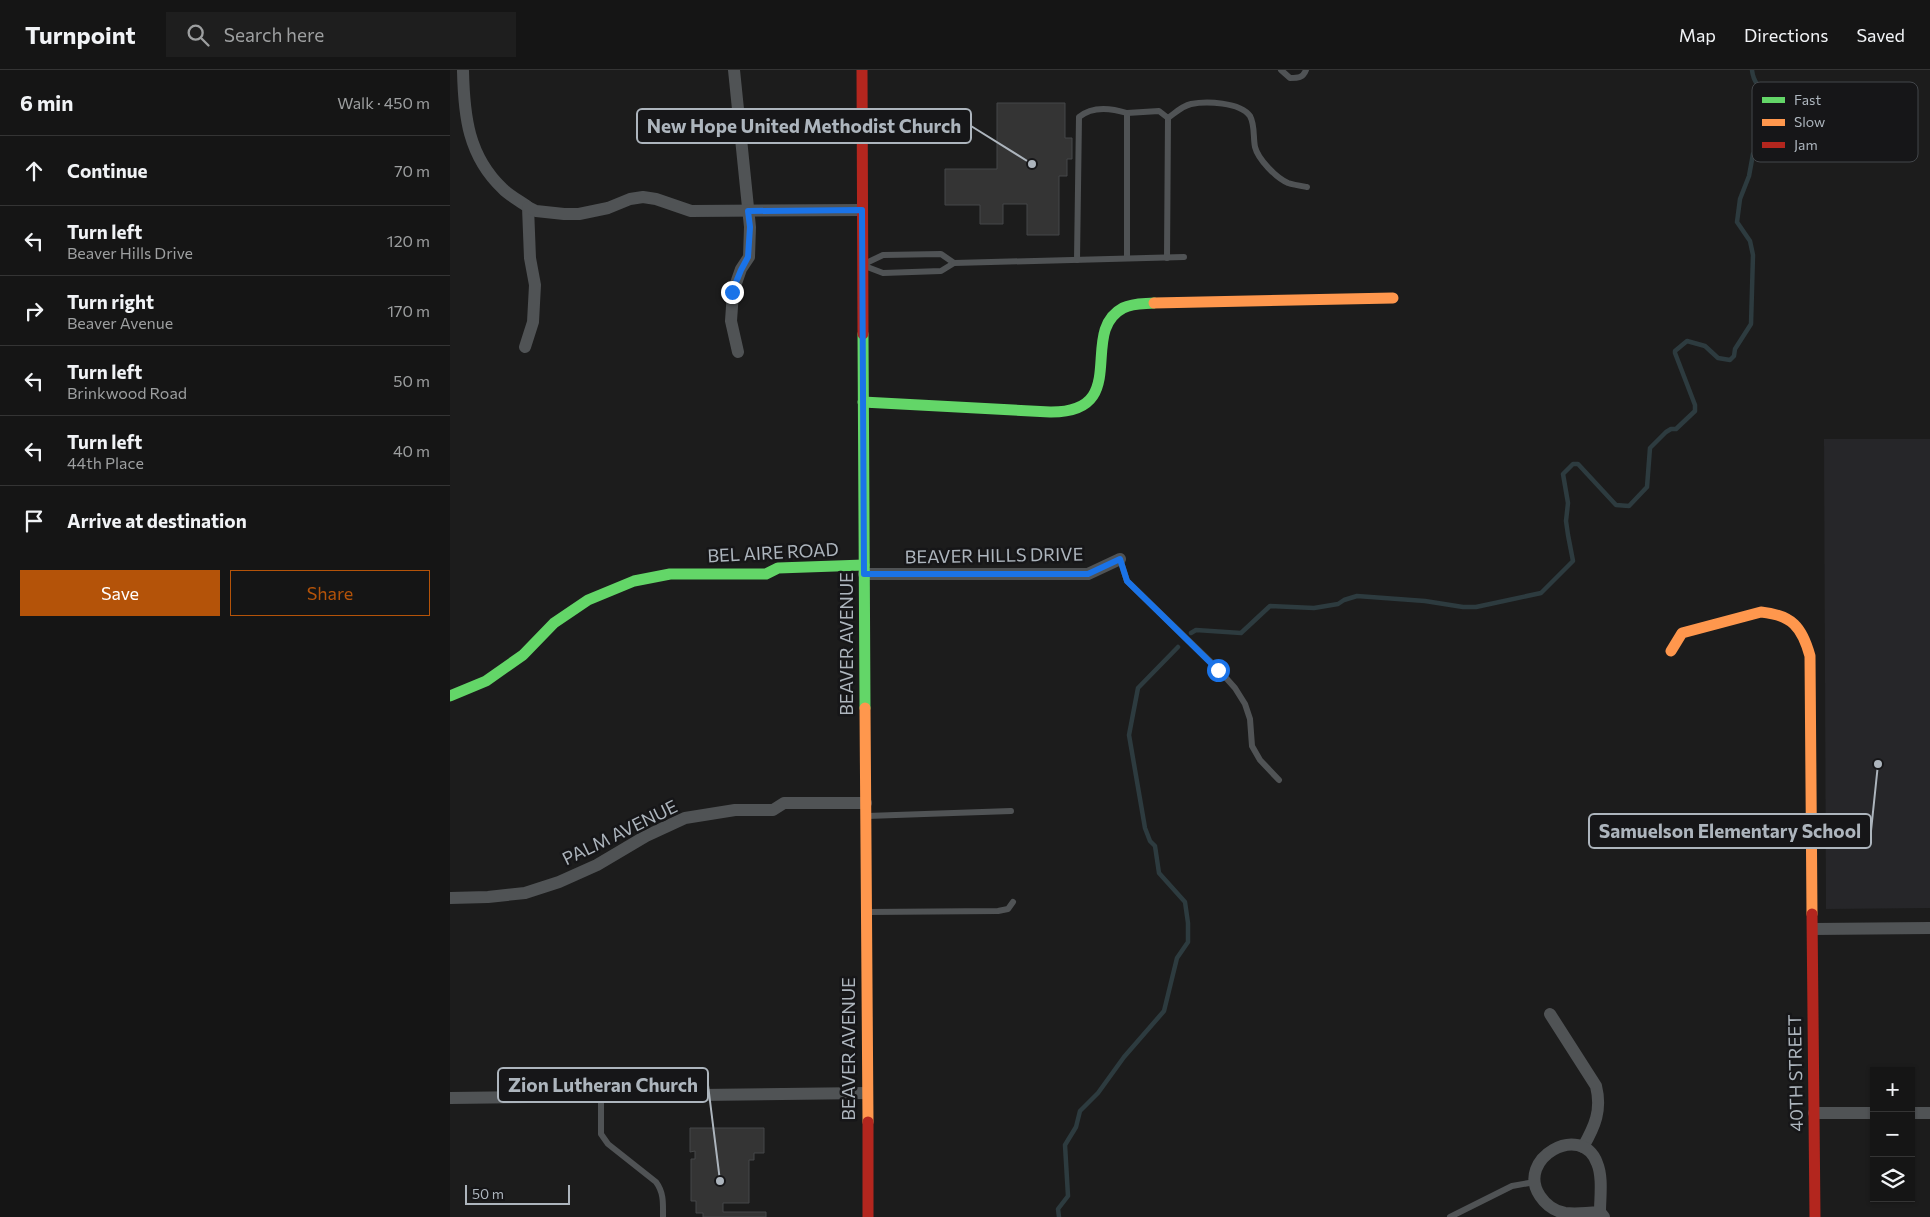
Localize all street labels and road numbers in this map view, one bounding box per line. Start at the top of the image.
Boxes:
street label: BEL AIRE ROAD [707,538,839,566]
street label: BEAVER HILLS DRIVE [905,542,1083,568]
street label: BEAVER AVENUE [835,572,857,716]
street label: PALM AVENUE [558,795,681,869]
street label: BEAVER AVENUE [837,977,859,1121]
street label: 40TH STREET [1783,1014,1807,1132]

